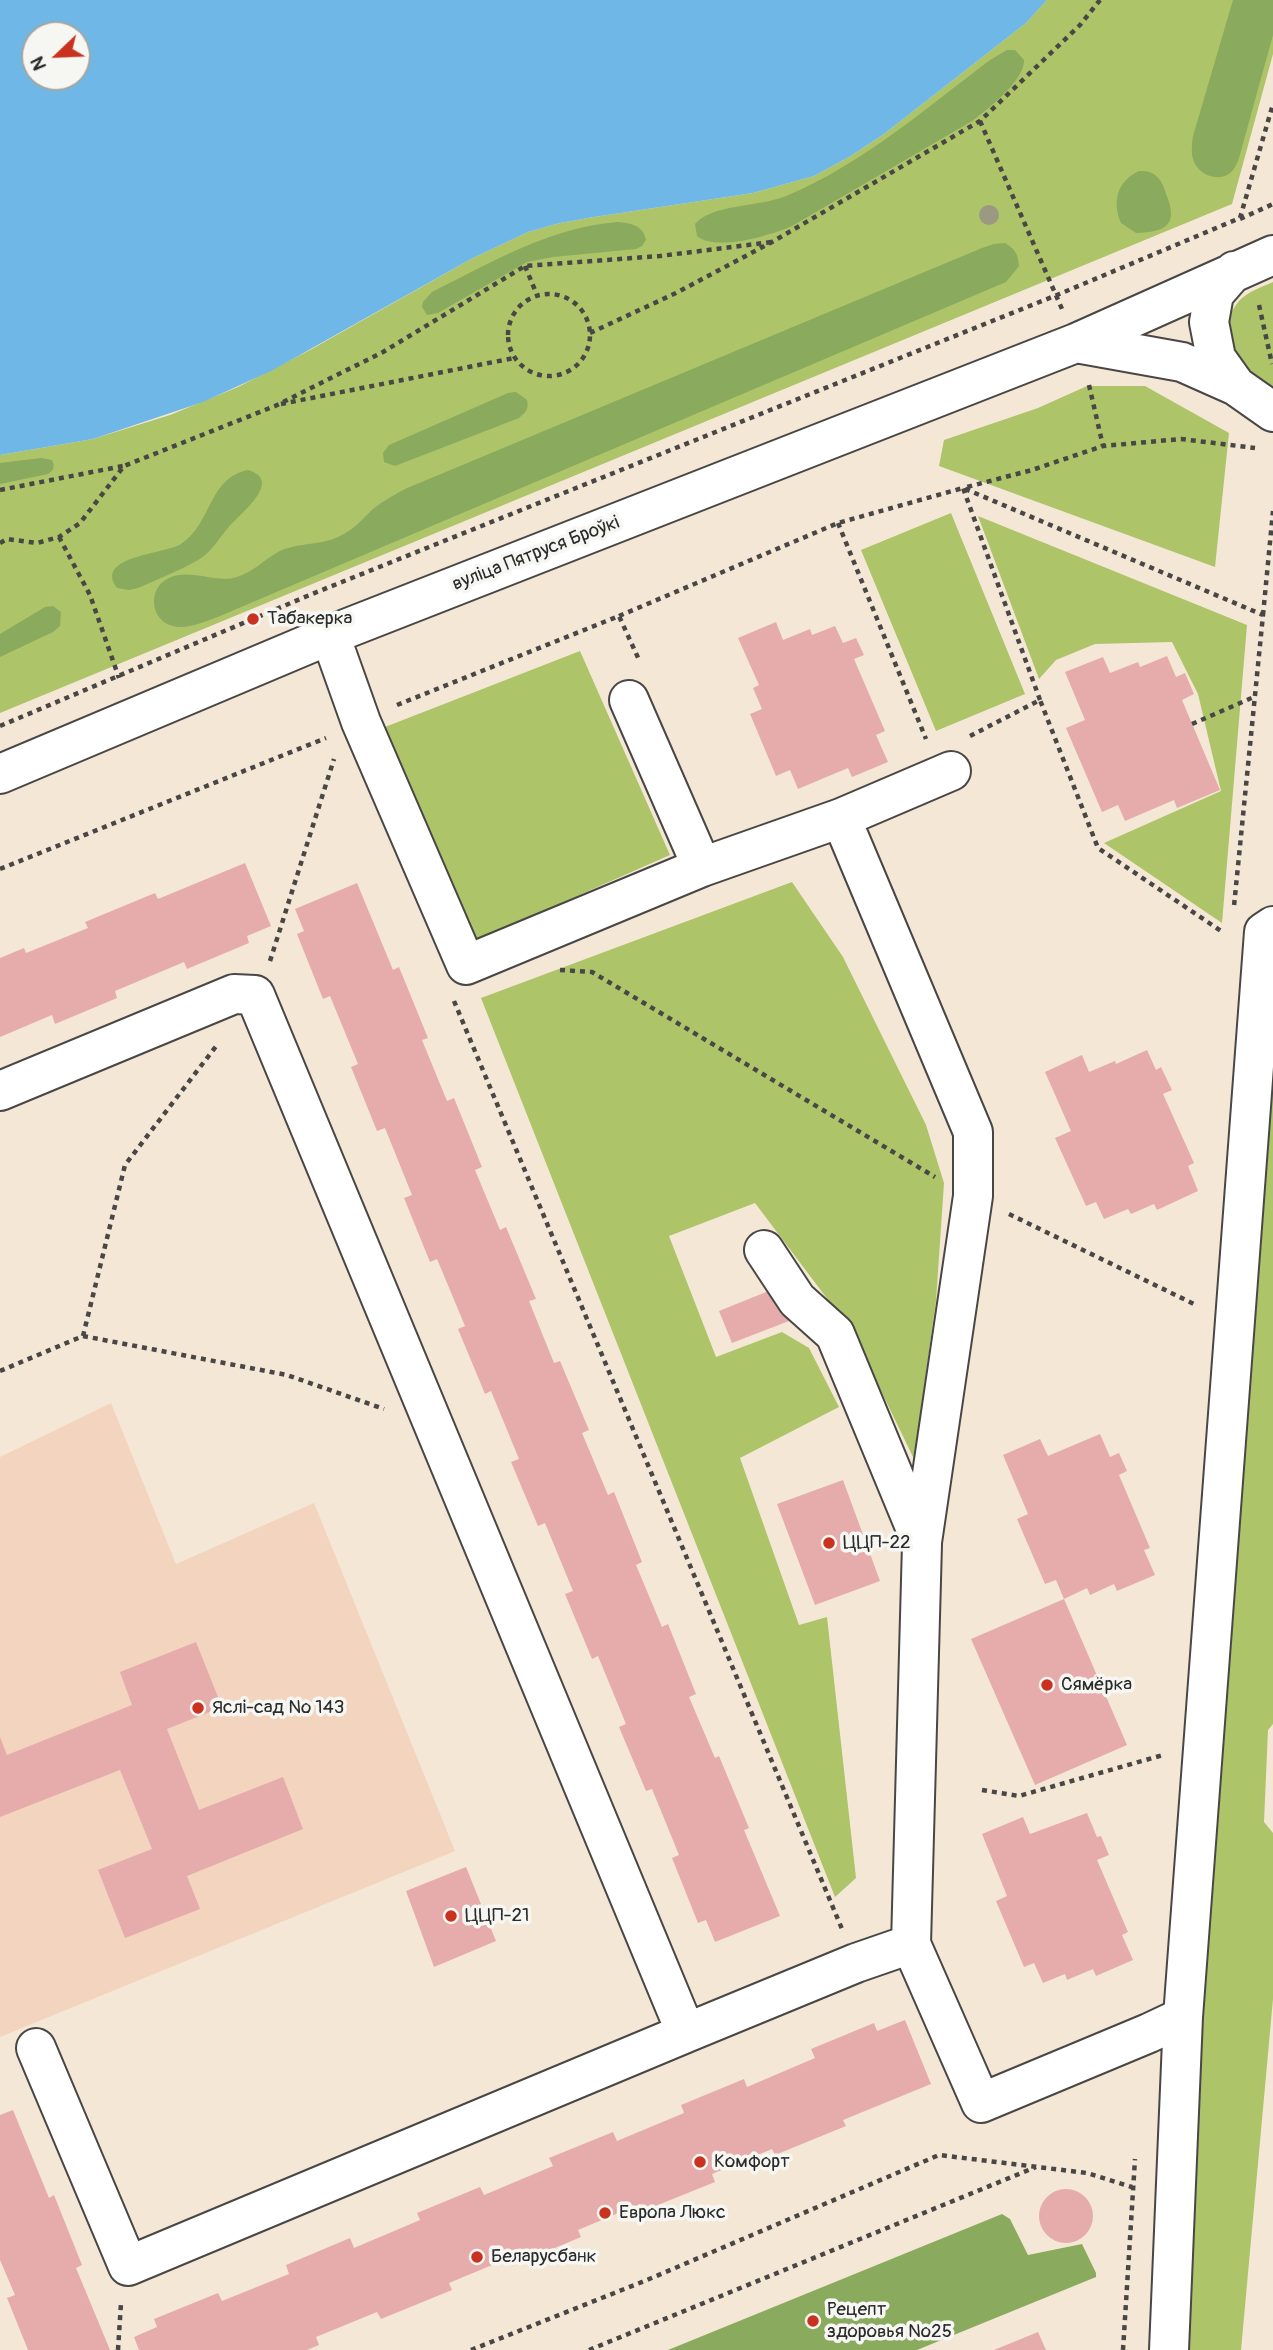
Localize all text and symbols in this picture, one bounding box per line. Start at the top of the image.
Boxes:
north arrow [21,21,91,91]
text: N [25,53,52,74]
street label: вуліца Пятруся Броўкі [449,512,623,596]
place label: Табакерка [267,608,352,630]
marker: Табакерка [245,611,261,627]
place label: ЦЦП-22 [843,1532,911,1554]
marker: ЦЦП-22 [821,1535,837,1551]
place label: Сямёрка [1061,1674,1132,1696]
marker: Сямёрка [1039,1677,1055,1693]
place label: Яслі-сад № 143 [212,1697,344,1719]
marker: Яслі-сад № 143 [190,1700,206,1716]
place label: ЦЦП-21 [465,1905,530,1927]
marker: ЦЦП-21 [443,1908,459,1924]
place label: Комфорт [714,2151,790,2173]
marker: Комфорт [692,2154,708,2170]
place label: Европа Люкс [619,2202,726,2224]
marker: Европа Люкс [597,2205,613,2221]
place label: Беларусбанк [491,2246,596,2268]
marker: Беларусбанк [469,2249,485,2265]
place label: Рецепт здоровья №25 [827,2299,952,2343]
marker: Рецепт здоровья №25 [805,2313,821,2329]

